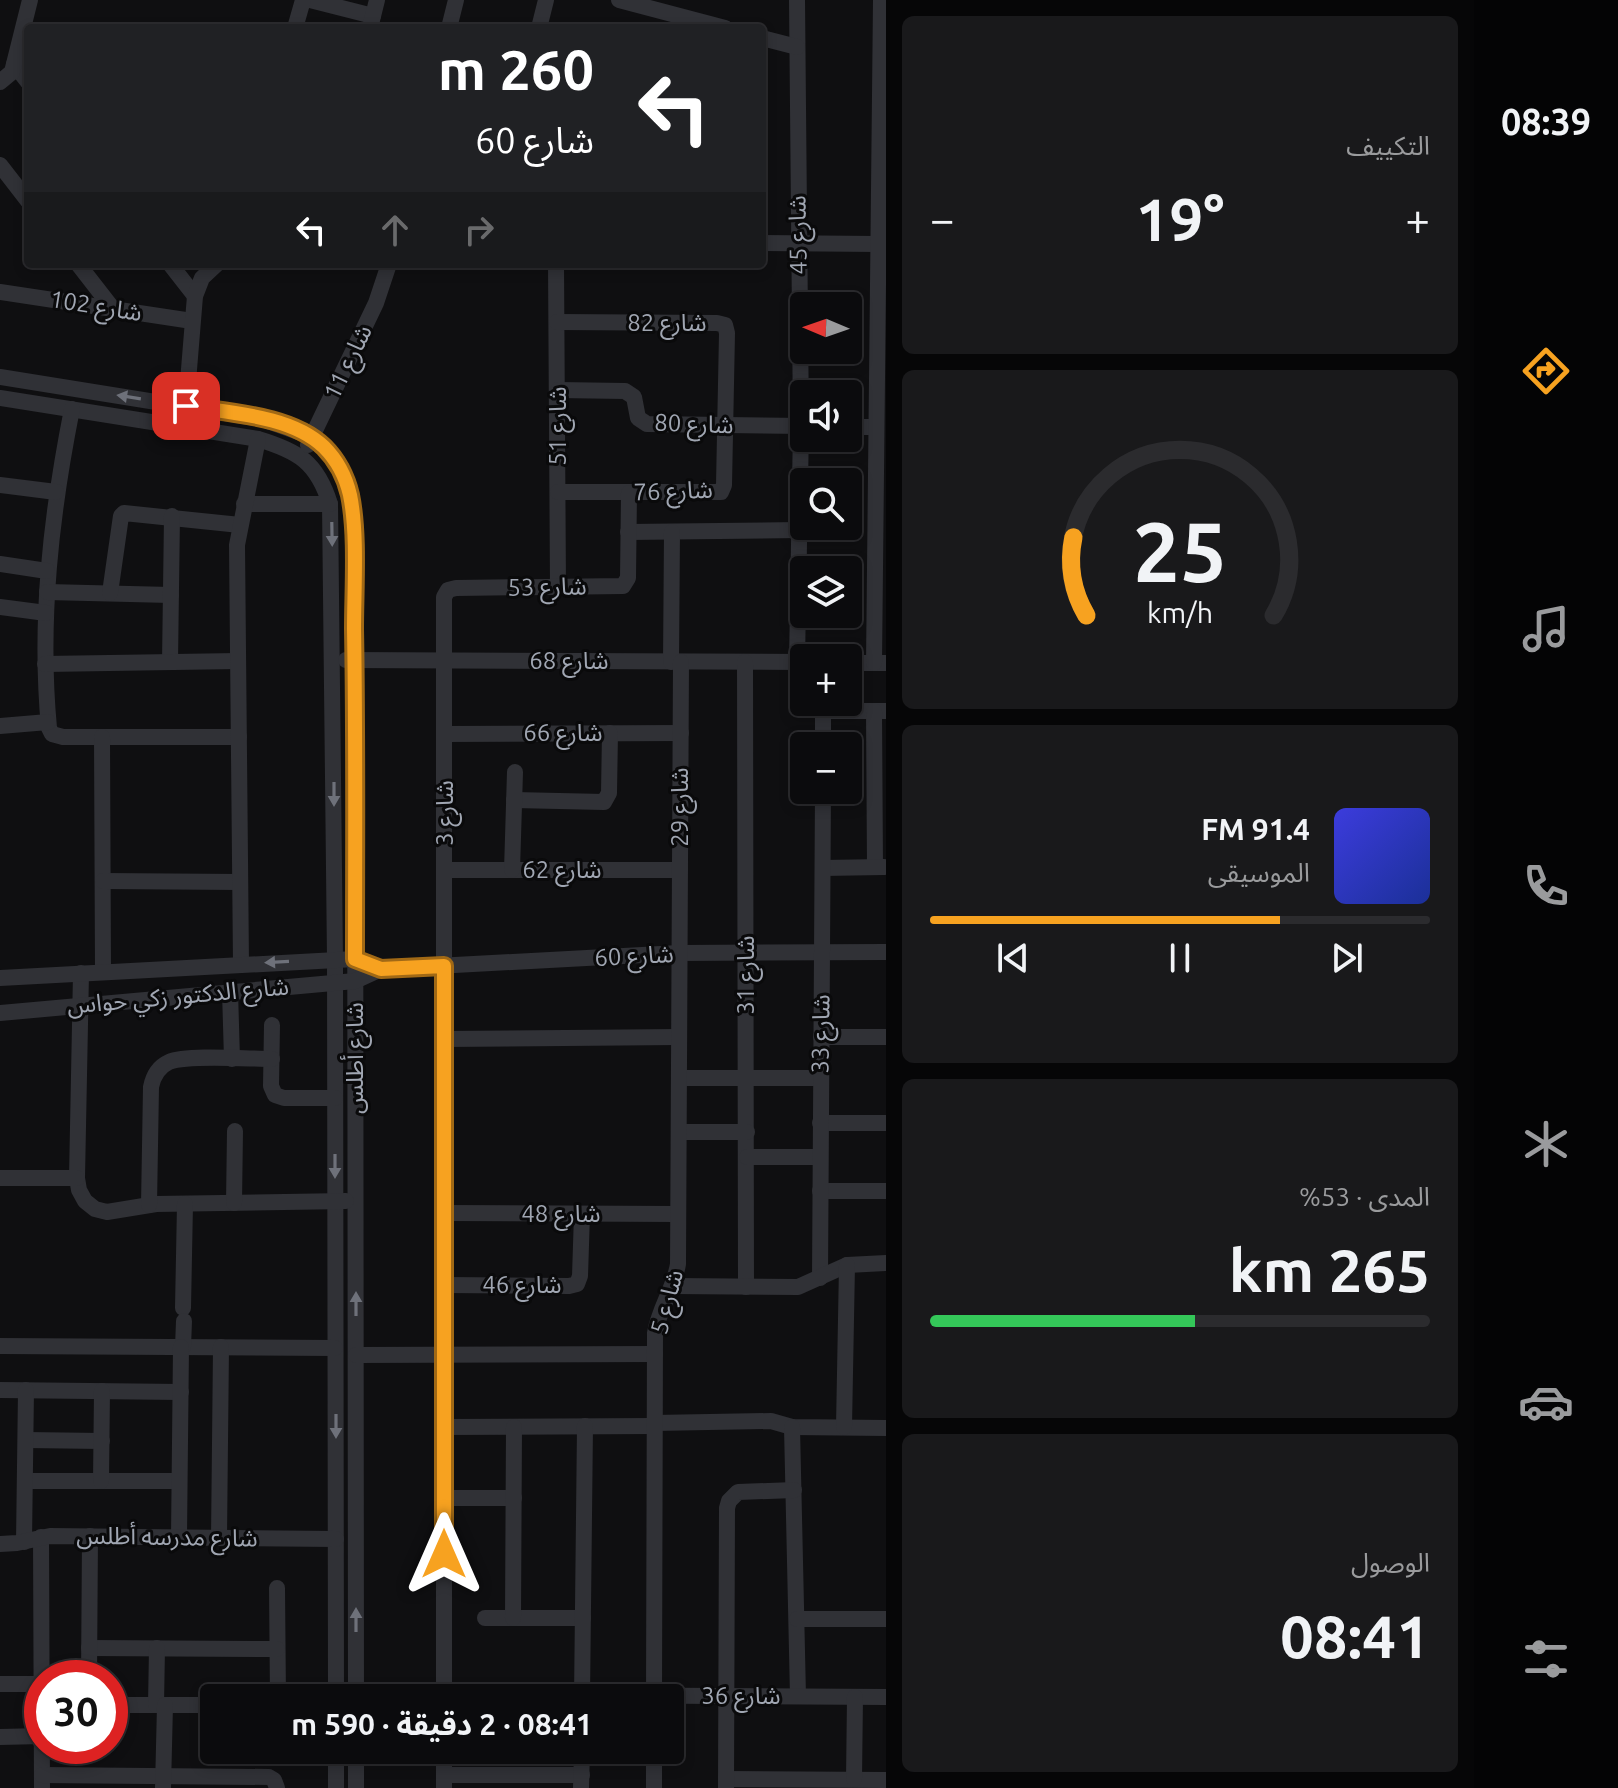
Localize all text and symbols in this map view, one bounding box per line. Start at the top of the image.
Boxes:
text: 260 m [438,38,594,101]
icon: left [622,56,726,160]
text: 08:39 [1501,101,1591,142]
text: شارع 60 [475,119,594,160]
text: التكييف [1346,131,1430,160]
text: 19° [1136,185,1224,252]
text: − [930,194,955,243]
text: + [1405,194,1430,243]
street label: شارع 45 [783,195,816,275]
icon: left [289,208,333,252]
icon: ahead [373,208,417,252]
icon: right [457,208,501,252]
street label: شارع 102 [47,285,144,330]
north arrow [790,292,862,364]
map controls [790,292,862,804]
street label: شارع 82 [627,309,707,340]
street label: شارع 11 [318,320,381,405]
icon: directions [1518,343,1574,399]
pin [152,372,220,440]
button: sound [790,380,862,452]
icon: arrive [164,384,208,428]
street label: شارع 51 [544,386,575,466]
one-way arrow [117,391,142,403]
street label: شارع 80 [654,409,734,442]
button: search [790,468,862,540]
street label: شارع 76 [633,476,713,509]
text: 25 [1133,503,1227,597]
one-way arrow [326,522,338,547]
button: layers [790,556,862,628]
street label: شارع 53 [507,572,587,605]
text: km/h [1147,596,1213,628]
icon: music [1518,601,1574,657]
button: + [790,644,862,716]
street label: شارع 68 [529,647,609,678]
street label: شارع 66 [523,719,603,750]
button: − [790,732,862,804]
street label: شارع 29 [666,767,697,847]
street label: شارع 3 [431,780,462,846]
one-way arrow [328,782,340,807]
text: 91.4 FM [1201,812,1310,846]
street label: شارع 62 [522,856,602,887]
text: الموسيقى [1208,858,1310,887]
icon: phone [1518,858,1574,914]
street label: شارع 31 [732,935,763,1015]
icon: previous [991,936,1035,980]
icon: pause [1158,936,1202,980]
icon: next [1325,936,1369,980]
street label: شارع 60 [594,940,675,975]
one-way arrow [264,956,289,969]
street label: شارع الدكتور زكي حواس [66,972,290,1024]
street label: شارع 33 [806,994,839,1074]
street label: شارع أطلس [339,1002,372,1114]
icon: climate [1518,1116,1574,1172]
one-way arrow [329,1154,341,1179]
text: المدى · 53% [1299,1182,1430,1211]
street label: شارع 48 [521,1200,601,1231]
text: 265 km [1229,1236,1430,1303]
street label: شارع 5 [645,1267,692,1338]
street label: شارع 46 [482,1271,562,1302]
one-way arrow [350,1291,362,1316]
icon: car [1518,1374,1574,1430]
one-way arrow [330,1414,342,1439]
position arrow [402,1512,486,1596]
street label: شارع مدرسه أطلس [76,1519,258,1556]
text: الوصول [1351,1548,1430,1577]
text: 08:41 [1280,1602,1430,1669]
one-way arrow [350,1607,362,1632]
icon: filters [1518,1631,1574,1687]
speed limit sign: 30 [24,1660,128,1764]
street label: شارع 36 [701,1682,781,1713]
text: 08:41 · 2 دقيقة · 590 m [291,1707,593,1741]

